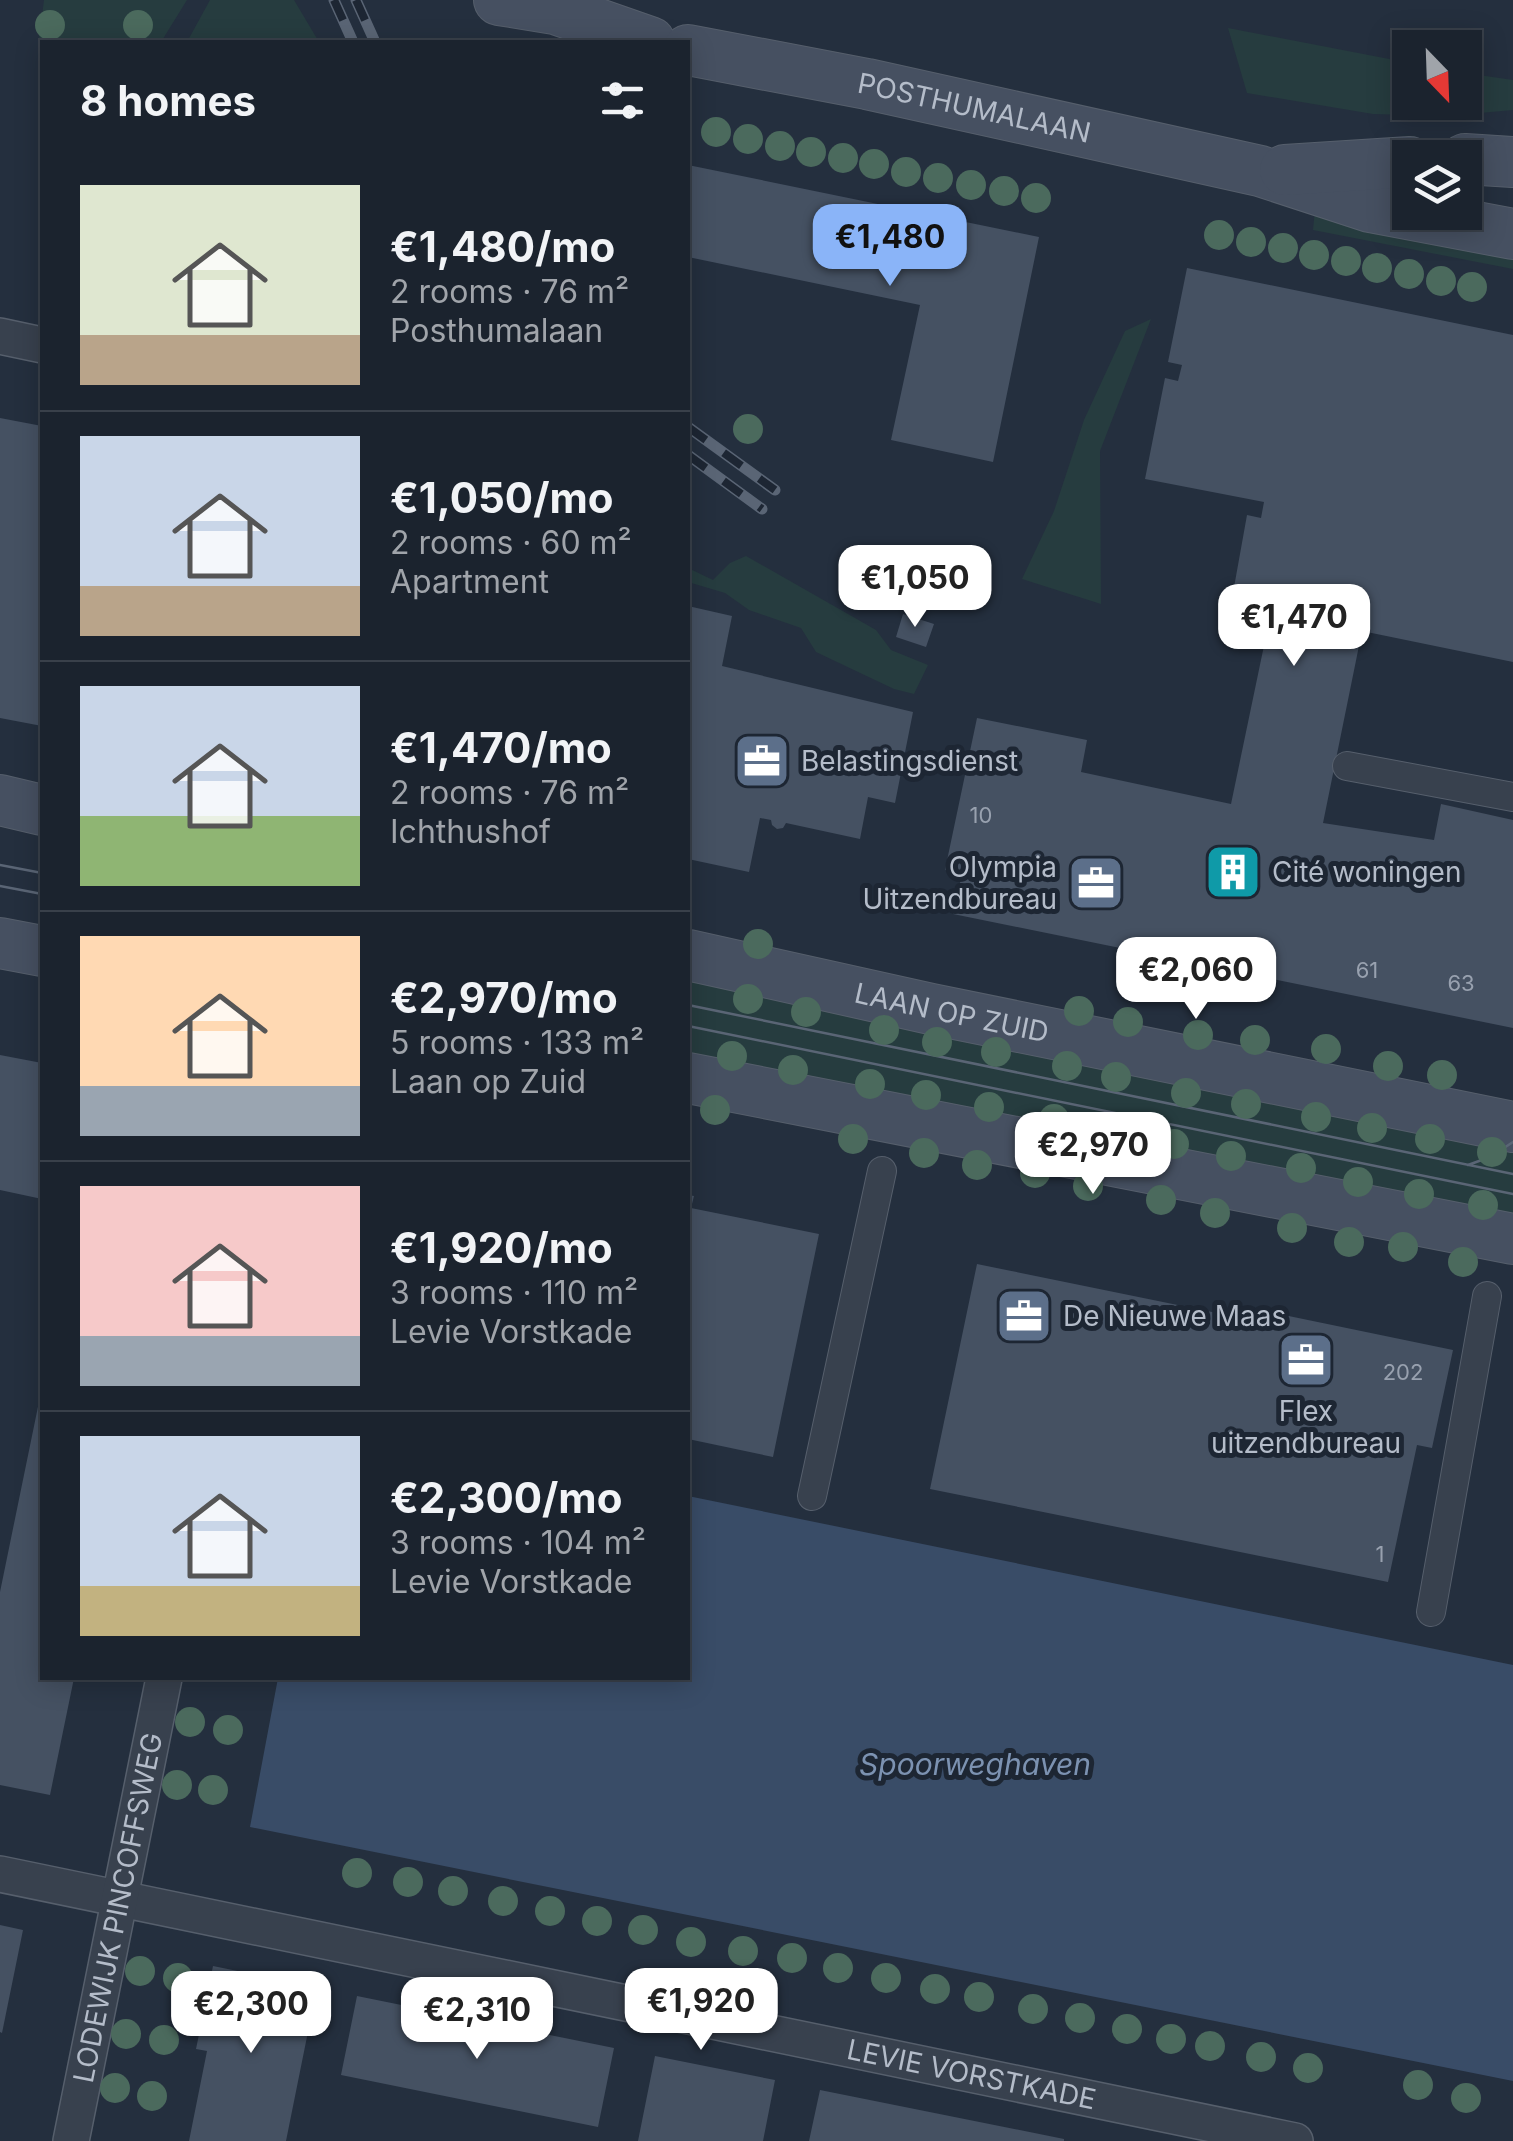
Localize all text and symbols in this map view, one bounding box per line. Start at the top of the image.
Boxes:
north arrow [1392,30,1482,120]
map controls [1392,30,1482,230]
street label: POSTHUMALAAN [855,66,1094,150]
icon: filters [595,73,650,128]
text: 8 homes [80,75,256,126]
button: layers [1392,140,1482,230]
pin: €1,480 [809,204,971,289]
text: €1,480 [835,217,945,256]
text: €1,480/mo [390,221,615,272]
icon: home [160,225,280,345]
text: 2 rooms · 76 m² [390,272,629,311]
text: Posthumalaan [390,311,603,350]
text: €1,050/mo [390,472,614,523]
icon: home [160,476,280,596]
text: 2 rooms · 60 m² [390,523,632,562]
pin: €1,050 [834,545,996,630]
text: €1,050 [860,558,970,597]
text: Apartment [390,562,549,601]
pin: €1,470 [1213,584,1375,669]
text: €1,470 [1240,597,1348,636]
text: €1,470/mo [390,722,612,773]
icon: home [160,726,280,846]
office icon: Belastingsdienst [732,731,792,791]
place label: Belastingsdienst [801,744,1018,778]
text: 2 rooms · 76 m² [390,773,629,812]
house number: 10 [970,802,992,828]
text: Ichthushof [390,812,551,851]
building icon: Cité woningen [1203,842,1263,902]
place label: Olympia Uitzendbureau [863,850,1057,916]
office icon: Olympia Uitzendbureau [1066,853,1126,913]
place label: Cité woningen [1272,855,1461,889]
pin: €2,060 [1115,937,1277,1022]
text: €2,060 [1138,950,1254,989]
house number: 61 [1356,957,1378,983]
house number: 63 [1447,970,1475,996]
text: €2,970/mo [390,972,618,1023]
icon: home [160,976,280,1096]
street label: LAAN OP ZUID [852,976,1052,1049]
text: 5 rooms · 133 m² [390,1023,644,1062]
text: Laan op Zuid [390,1062,586,1101]
pin: €2,970 [1012,1112,1174,1197]
text: €2,970 [1037,1125,1149,1164]
text: €1,920/mo [390,1222,613,1273]
icon: home [160,1226,280,1346]
text: 3 rooms · 110 m² [390,1273,638,1312]
office icon: De Nieuwe Maas [994,1286,1054,1346]
place label: De Nieuwe Maas [1063,1299,1286,1333]
text: Levie Vorstkade [390,1312,632,1351]
office icon: Flex uitzendbureau [1276,1330,1336,1390]
house number: 202 [1383,1359,1423,1385]
place label: Flex uitzendbureau [1211,1394,1401,1460]
text: €2,300/mo [390,1472,622,1523]
icon: home [160,1476,280,1596]
text: 3 rooms · 104 m² [390,1523,646,1562]
house number: 1 [1376,1541,1384,1567]
text: Levie Vorstkade [390,1562,632,1601]
street label: LODEWIJK PINCOFFSWEG [66,1730,170,2086]
water label: Spoorweghaven [859,1746,1091,1782]
pin: €1,920 [620,1968,782,2053]
pin: €2,300 [170,1971,332,2056]
pin: €2,310 [396,1977,558,2062]
text: €1,920 [647,1981,755,2020]
text: €2,300 [193,1984,309,2023]
text: €2,310 [423,1990,531,2029]
street label: LEVIE VORSTKADE [844,2032,1099,2117]

